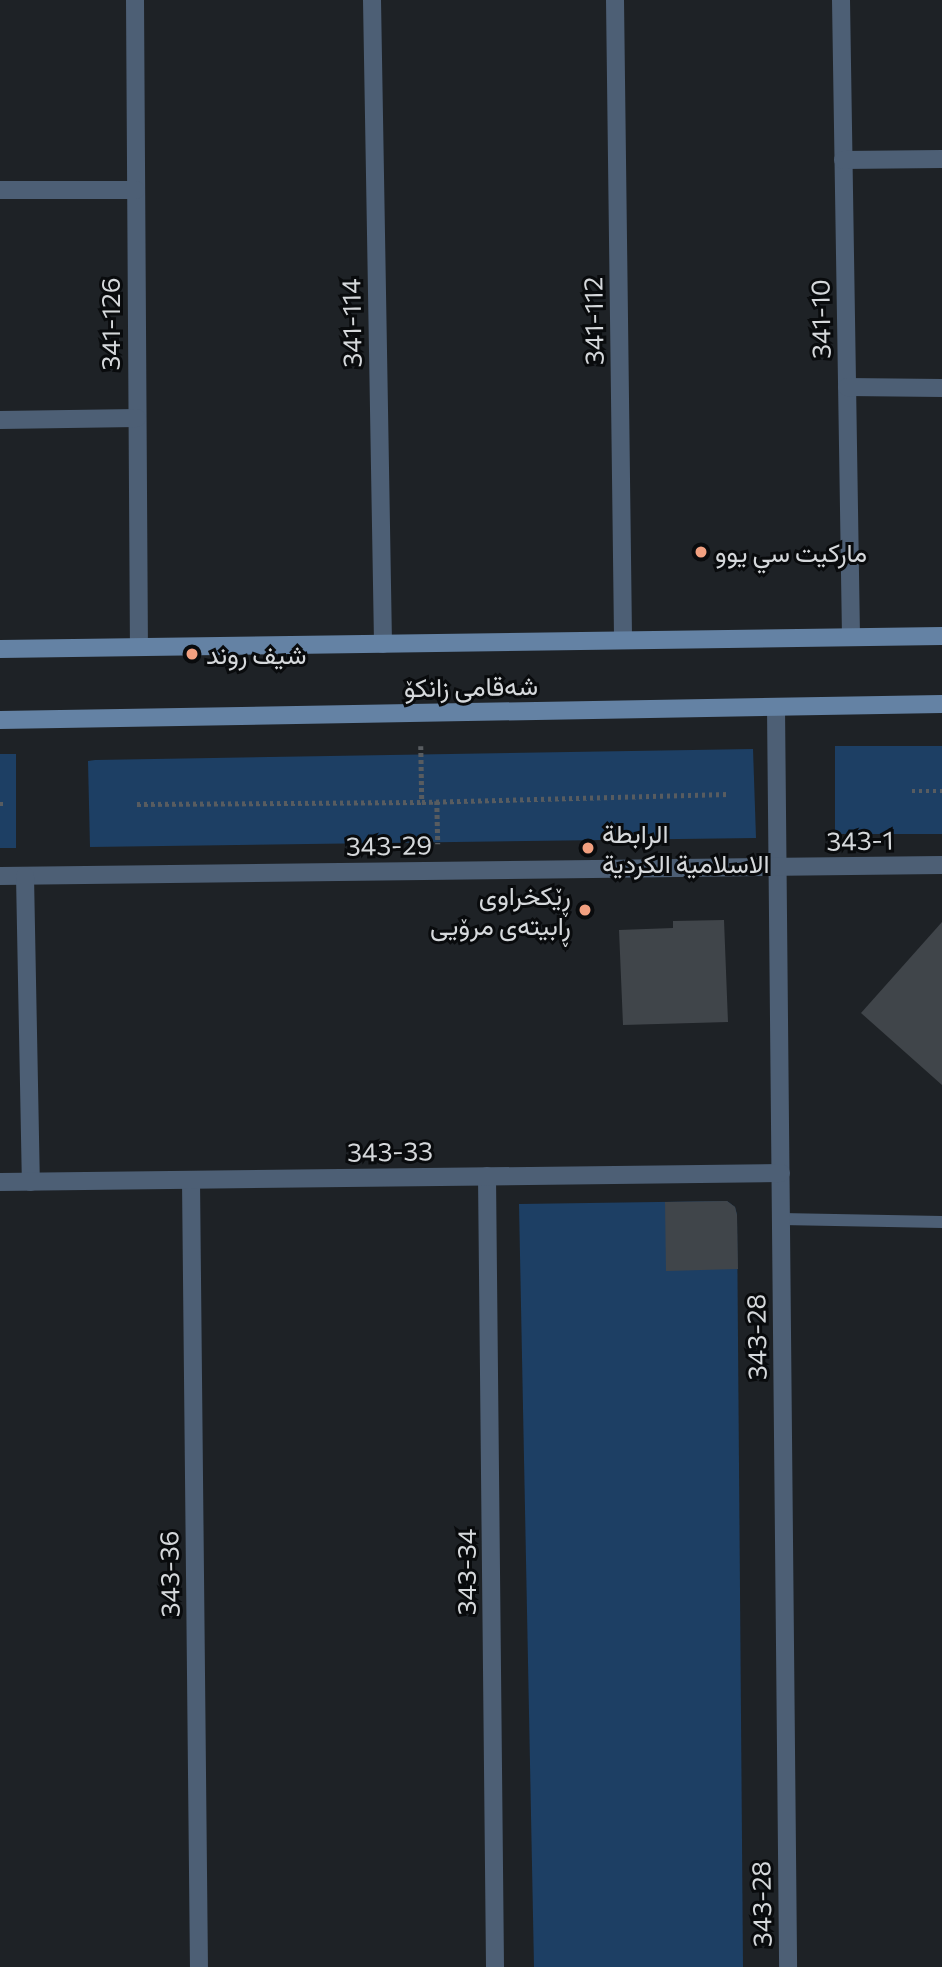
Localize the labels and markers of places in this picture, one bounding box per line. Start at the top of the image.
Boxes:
place label: ماركيت سي يوو [715,536,867,568]
marker: ماركيت سي يوو [693,544,709,560]
place label: شیف روند [206,638,306,670]
marker: شیف روند [184,646,200,662]
place label: الرابطة الاسلامية الكردية [602,817,770,878]
marker: الرابطة الاسلامية الكردية [580,840,596,856]
place label: ڕێکخراوی ڕابیتەی مرۆیی [430,879,571,940]
marker: ڕێکخراوی ڕابیتەی مرۆیی [577,902,593,918]

